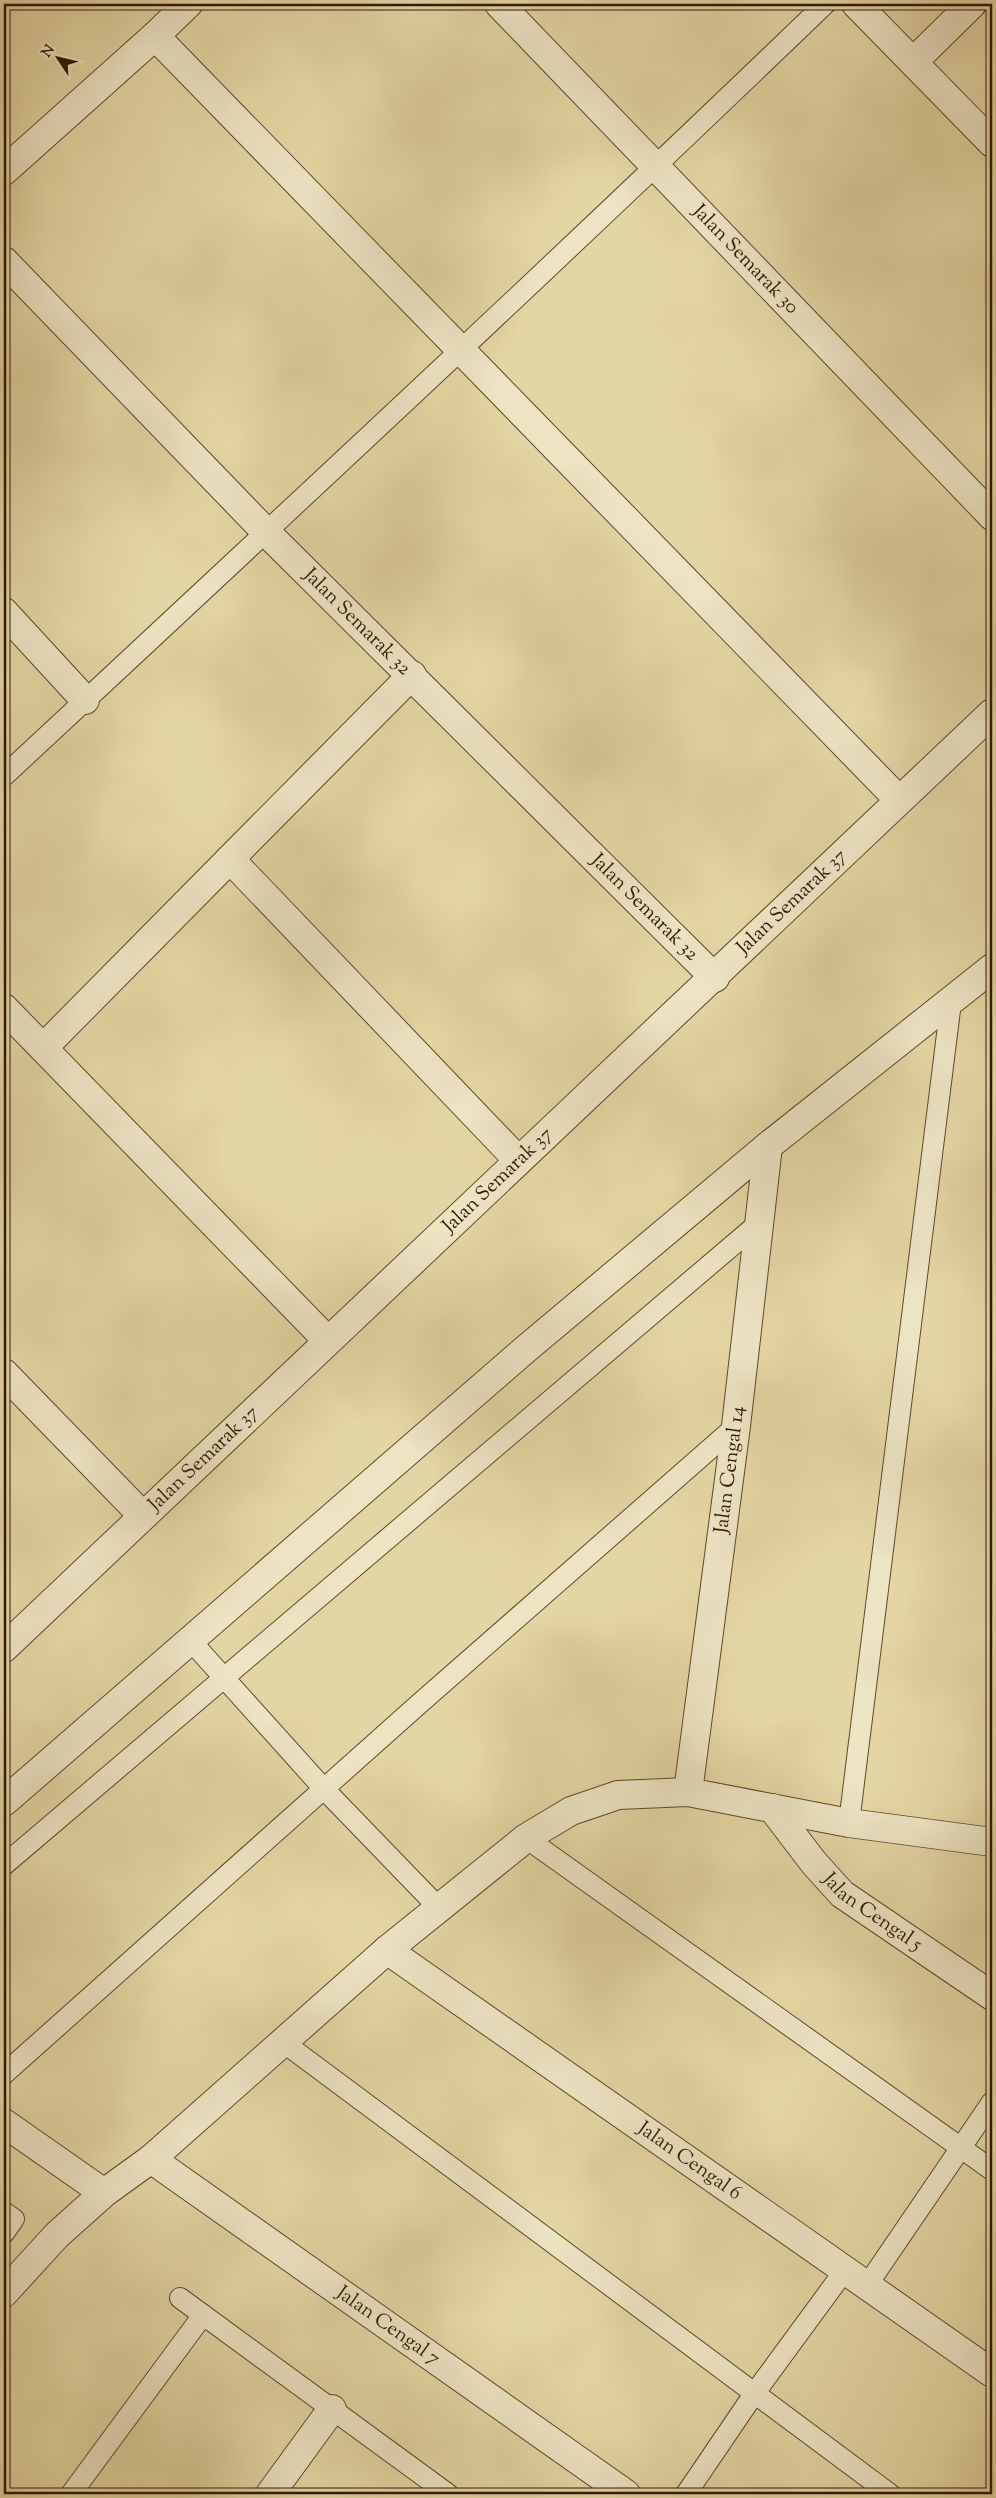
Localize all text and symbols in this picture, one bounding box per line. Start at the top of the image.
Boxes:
north arrow [32,32,82,82]
text: N [38,41,60,62]
street label: Jalan Semarak 30 [684,197,805,321]
street label: Jalan Semarak 32 [296,561,417,683]
street label: Jalan Semarak 37 [730,843,854,962]
street label: Jalan Semarak 32 [583,847,705,968]
street label: Jalan Semarak 37 [435,1121,560,1241]
street label: Jalan Semarak 37 [141,1399,266,1519]
street label: Jalan Cengal 14 [707,1404,753,1536]
street label: Jalan Cengal 5 [814,1866,928,1959]
street label: Jalan Cengal 6 [631,2114,747,2208]
street label: Jalan Cengal 7 [329,2279,446,2373]

